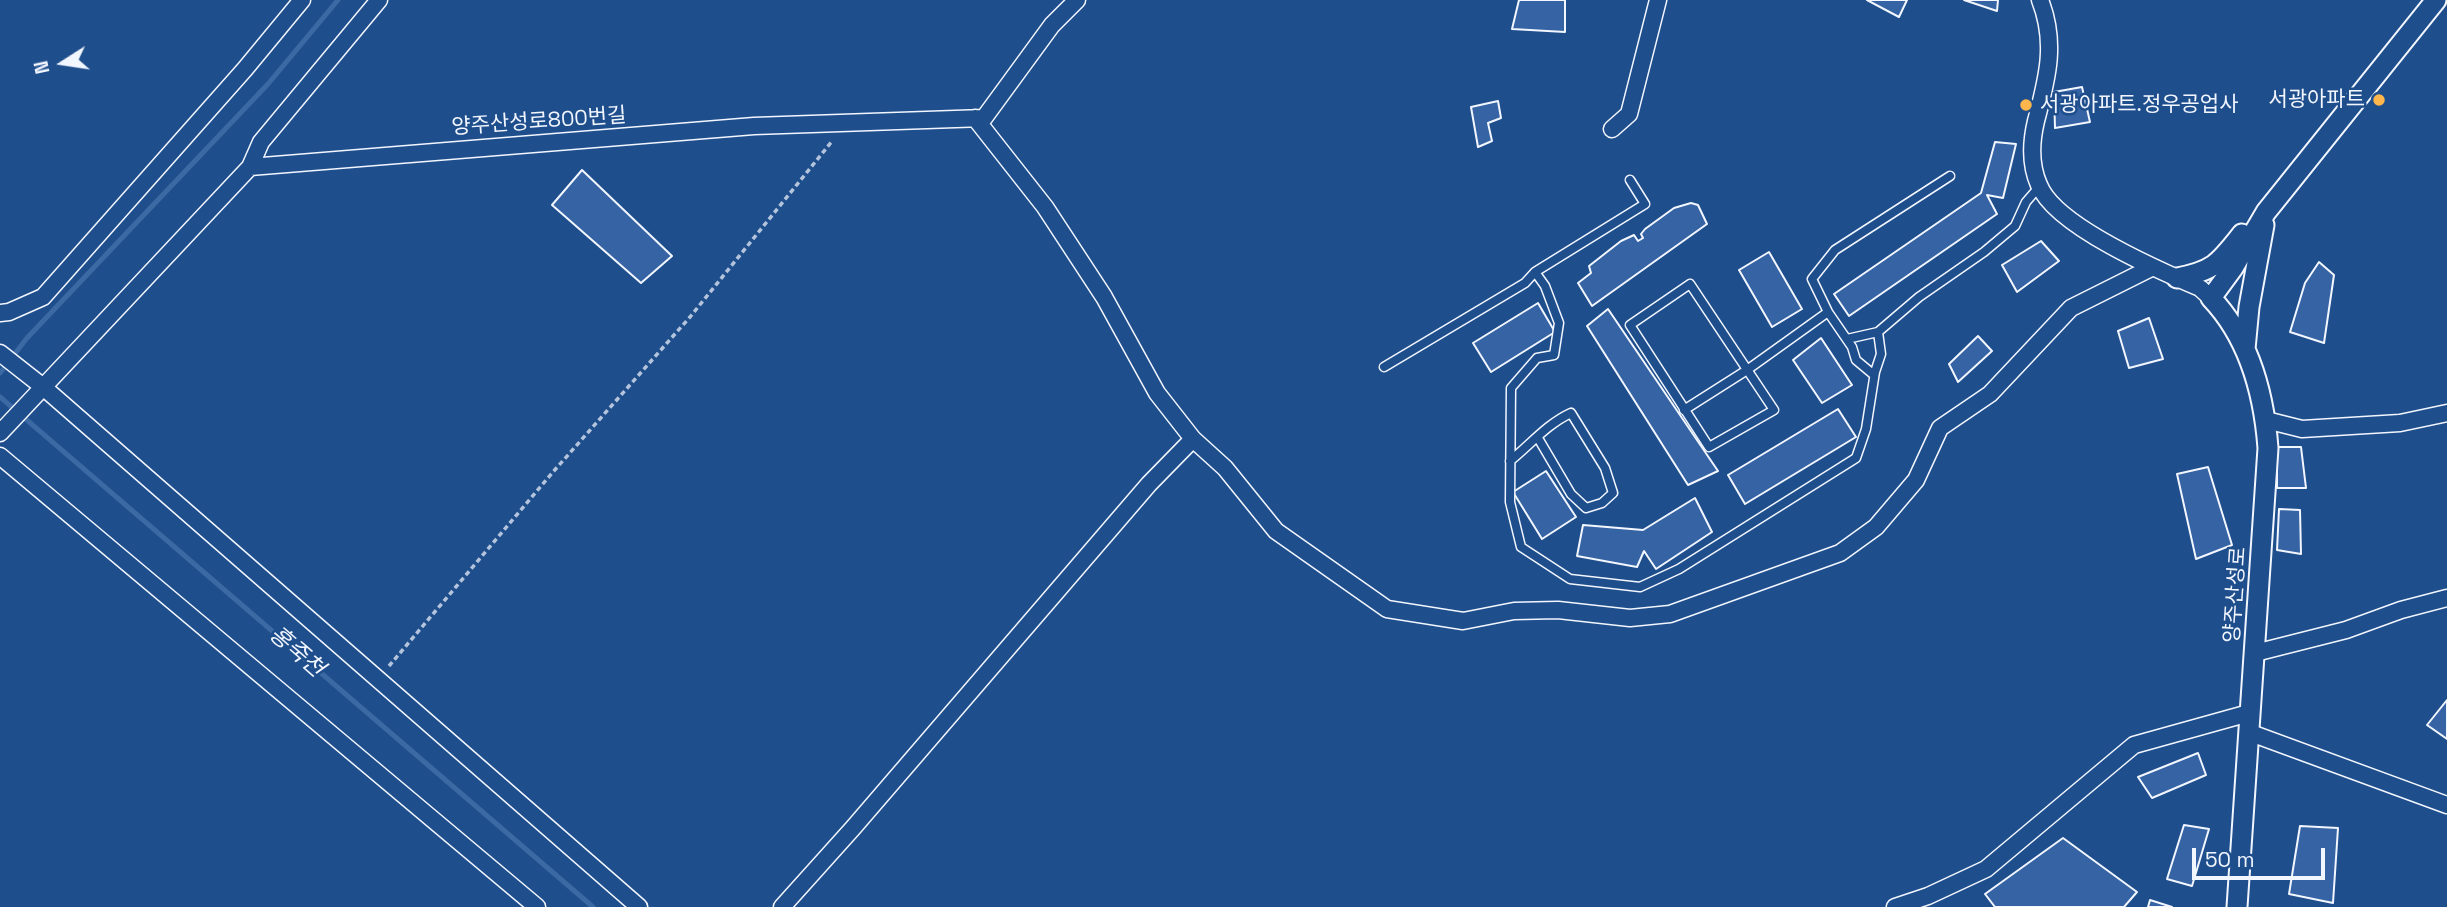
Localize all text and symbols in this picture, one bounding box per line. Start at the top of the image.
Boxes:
north arrow [28,28,98,98]
text: N [28,59,56,76]
place label: 서광아파트 [2268,87,2365,113]
place label: 서광아파트.정우공업사 [2040,92,2239,118]
marker: 서광아파트 [2371,92,2387,108]
marker: 서광아파트.정우공업사 [2018,97,2034,113]
street label: 양주산성로800번길 [451,103,627,141]
street label: 양주산성로 [2220,546,2252,644]
water label: 홍죽천 [263,621,329,683]
scale bar [2195,834,2328,878]
text: 50 m [2205,846,2255,873]

